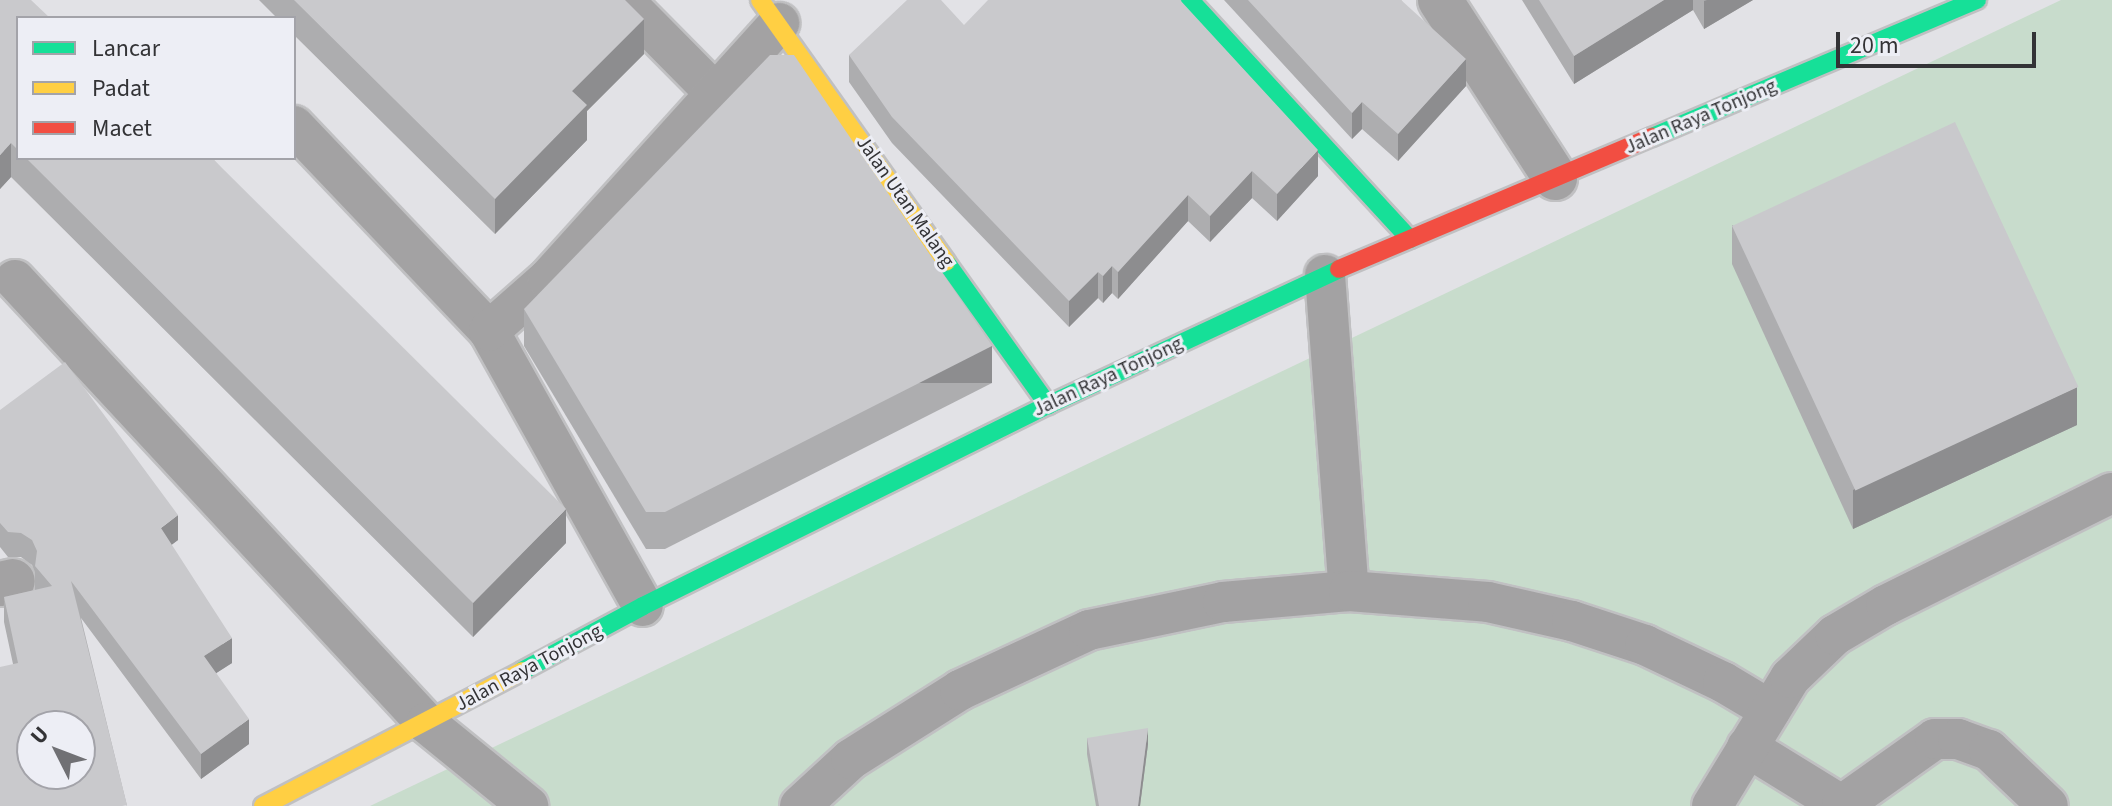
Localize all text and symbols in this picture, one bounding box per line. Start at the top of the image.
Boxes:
legend [16,16,296,160]
scale bar [1840,16,2040,66]
text: 20 m [1850,28,1899,63]
text: Lancar [92,31,160,66]
text: Padat [92,71,150,106]
street label: Jalan Raya Tonjong [1622,74,1780,160]
text: Macet [92,111,152,146]
street label: Jalan Utan Malang [851,132,959,272]
street label: Jalan Raya Tonjong [1029,332,1187,422]
street label: Jalan Raya Tonjong [452,619,606,717]
north arrow [16,710,96,790]
text: U [23,719,56,751]

